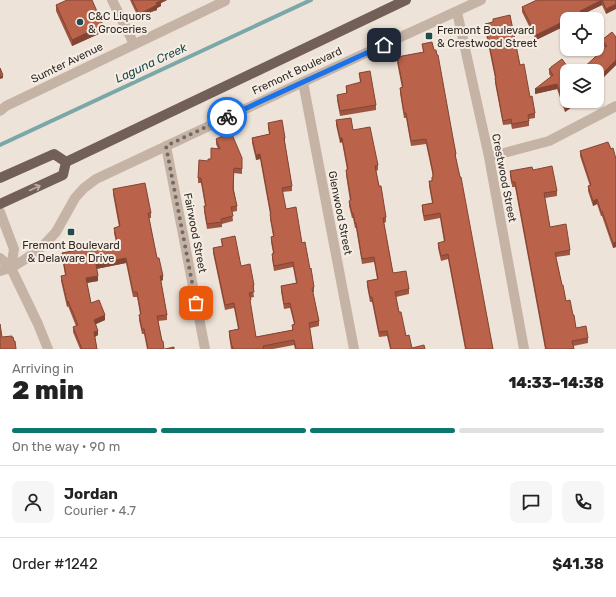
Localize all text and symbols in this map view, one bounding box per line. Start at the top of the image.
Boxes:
place label: C&C Liquors & Groceries [88,10,152,36]
map controls [560,12,604,108]
button: locate [560,12,604,56]
marker: C&C Liquors & Groceries [75,17,85,27]
place label: Fremont Boulevard & Crestwood Street [437,24,538,50]
pin [367,28,401,62]
marker: Fremont Boulevard & Crestwood Street [424,31,434,41]
icon: home [373,34,395,56]
street label: Sumter Avenue [29,40,105,86]
water label: Laguna Creek [113,40,190,86]
street label: Fremont Boulevard [250,44,344,98]
button: layers [560,64,604,108]
courier [207,97,247,137]
icon: bike [216,106,238,128]
street label: Crestwood Street [489,133,519,224]
street label: Glenwood Street [325,170,355,257]
one-way arrow [29,184,41,191]
street label: Fairwood Street [181,192,209,275]
marker: Fremont Boulevard & Delaware Drive [66,227,76,237]
place label: Fremont Boulevard & Delaware Drive [22,239,120,265]
pin [179,286,213,320]
icon: bag [185,292,207,314]
text: Arriving in [12,361,74,376]
text: 14:33–14:38 [508,374,604,392]
text: 2 min [12,375,84,406]
text: On the way · 90 m [12,439,120,454]
button: person [12,481,54,523]
button: chat [510,481,552,523]
button: phone [562,481,604,523]
text: Jordan [64,485,118,503]
text: Courier · 4.7 [64,503,136,518]
text: Order #1242 [12,555,98,573]
text: $41.38 [552,555,604,573]

